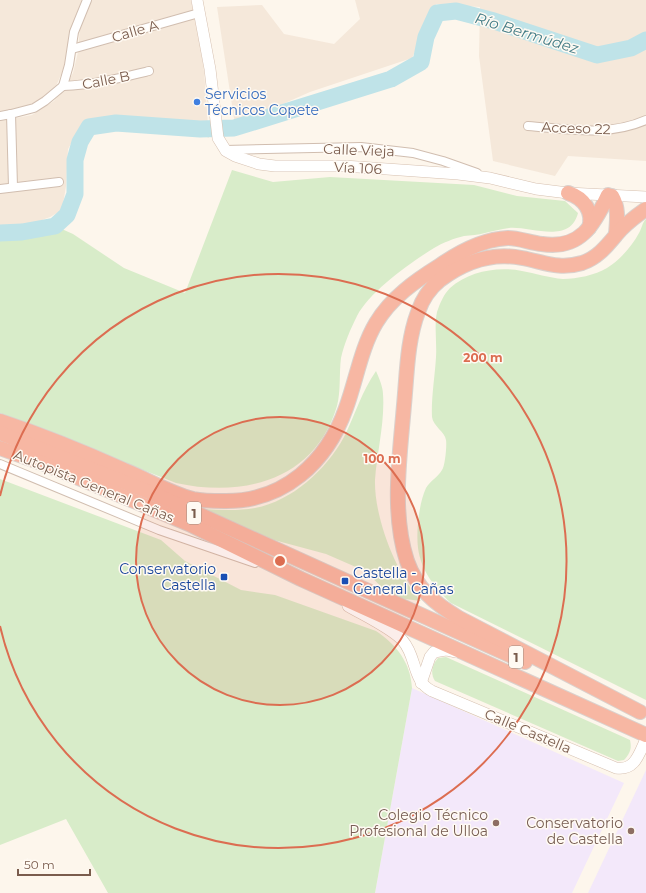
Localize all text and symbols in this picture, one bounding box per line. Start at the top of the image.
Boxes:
water label: Río Bermúdez [473,8,581,58]
street label: Calle A [110,16,161,46]
street label: Calle B [81,67,131,93]
place label: Servicios Técnicos Copete [205,85,319,119]
marker: Servicios Técnicos Copete [192,97,202,107]
street label: Acceso 22 [541,118,611,138]
street label: Calle Vieja [323,140,395,160]
street label: Vía 106 [334,158,383,178]
text: 200 m [463,350,503,365]
street label: Autopista General Cañas [11,446,177,527]
text: 100 m [364,451,400,466]
road number: 1 [187,502,201,524]
centre of rings [273,554,287,568]
place label: Conservatorio Castella [119,560,216,594]
place label: Castella - General Cañas [353,564,454,598]
marker: Conservatorio Castella [219,572,229,582]
marker: Castella - General Cañas [340,576,350,586]
road number: 1 [509,646,523,668]
street label: Calle Castella [482,705,574,757]
place label: Colegio Técnico Profesional de Ulloa [349,806,488,840]
place label: Conservatorio de Castella [526,814,623,848]
marker: Colegio Técnico Profesional de Ulloa [491,818,501,828]
marker: Conservatorio de Castella [626,826,636,836]
scale bar [18,851,90,877]
text: 50 m [24,857,55,872]

